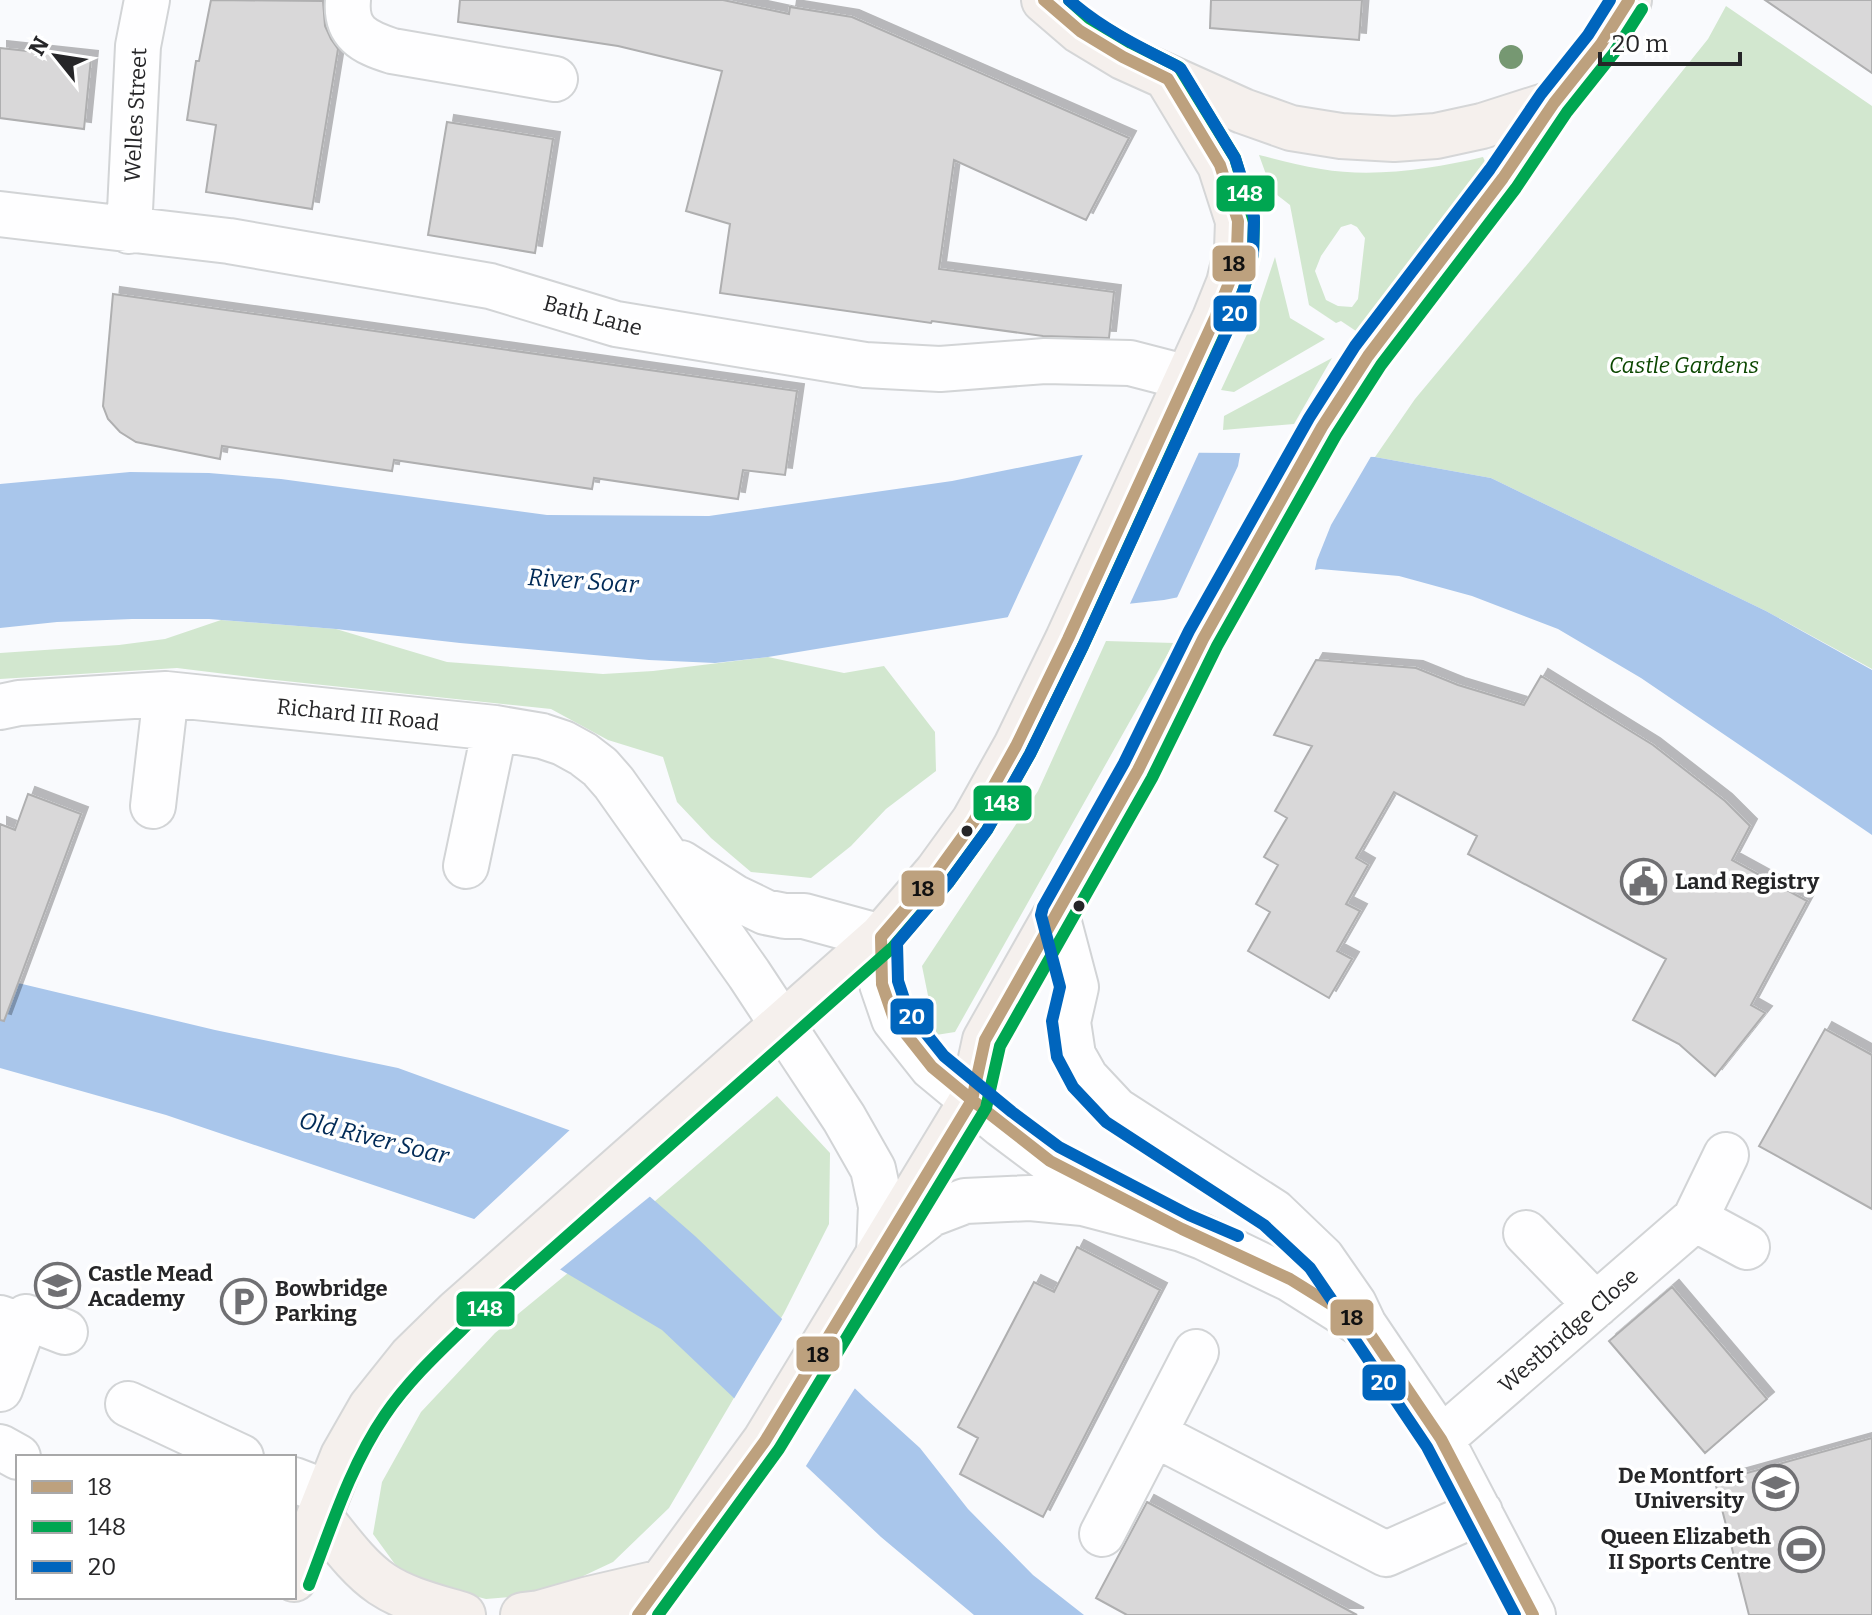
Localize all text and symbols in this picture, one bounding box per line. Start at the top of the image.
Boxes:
north arrow [16,16,96,96]
scale bar [1600,16,1740,66]
text: 20 m [1612,30,1668,58]
text: N [23,32,55,60]
street label: Welles Street [118,47,153,183]
line badge: 148 [1215,174,1276,213]
text: 148 [1227,180,1263,207]
line badge: 18 [1211,244,1257,283]
text: 18 [1223,250,1245,277]
street label: Bath Lane [540,289,645,342]
line badge: 20 [1212,294,1258,333]
text: 20 [1222,300,1248,327]
park label: Castle Gardens [1609,352,1759,379]
water label: River Soar [527,563,640,599]
street label: Richard III Road [275,693,441,736]
line badge: 148 [972,784,1033,822]
text: 148 [984,790,1020,817]
unlabelled marker [959,823,975,839]
public building icon: Land Registry [1620,857,1668,905]
place label: Land Registry [1675,868,1820,895]
line badge: 18 [900,869,946,908]
text: 18 [912,875,934,902]
unlabelled marker [1071,898,1087,914]
line badge: 20 [889,997,935,1036]
text: 20 [899,1003,925,1030]
water label: Old River Soar [296,1106,453,1170]
place label: Castle Mead Academy [88,1260,213,1312]
school or university icon: Castle Mead Academy [33,1262,81,1310]
street label: Westbridge Close [1493,1262,1644,1398]
place label: Bowbridge Parking [275,1275,388,1327]
parking icon: Bowbridge Parking [220,1277,268,1325]
line badge: 148 [455,1290,516,1328]
text: 148 [467,1295,503,1322]
line badge: 18 [1329,1298,1375,1337]
text: 18 [1341,1304,1363,1331]
line badge: 18 [795,1335,841,1373]
text: 18 [807,1341,829,1368]
line badge: 20 [1361,1363,1407,1402]
text: 20 [1371,1369,1397,1396]
legend [16,1455,296,1599]
place label: De Montfort University [1618,1462,1745,1514]
school or university icon: De Montfort University [1751,1464,1799,1512]
text: 18 [88,1473,112,1501]
text: 148 [88,1513,126,1541]
place label: Queen Elizabeth II Sports Centre [1600,1523,1771,1575]
sports icon: Queen Elizabeth II Sports Centre [1778,1525,1826,1573]
text: 20 [88,1553,116,1581]

